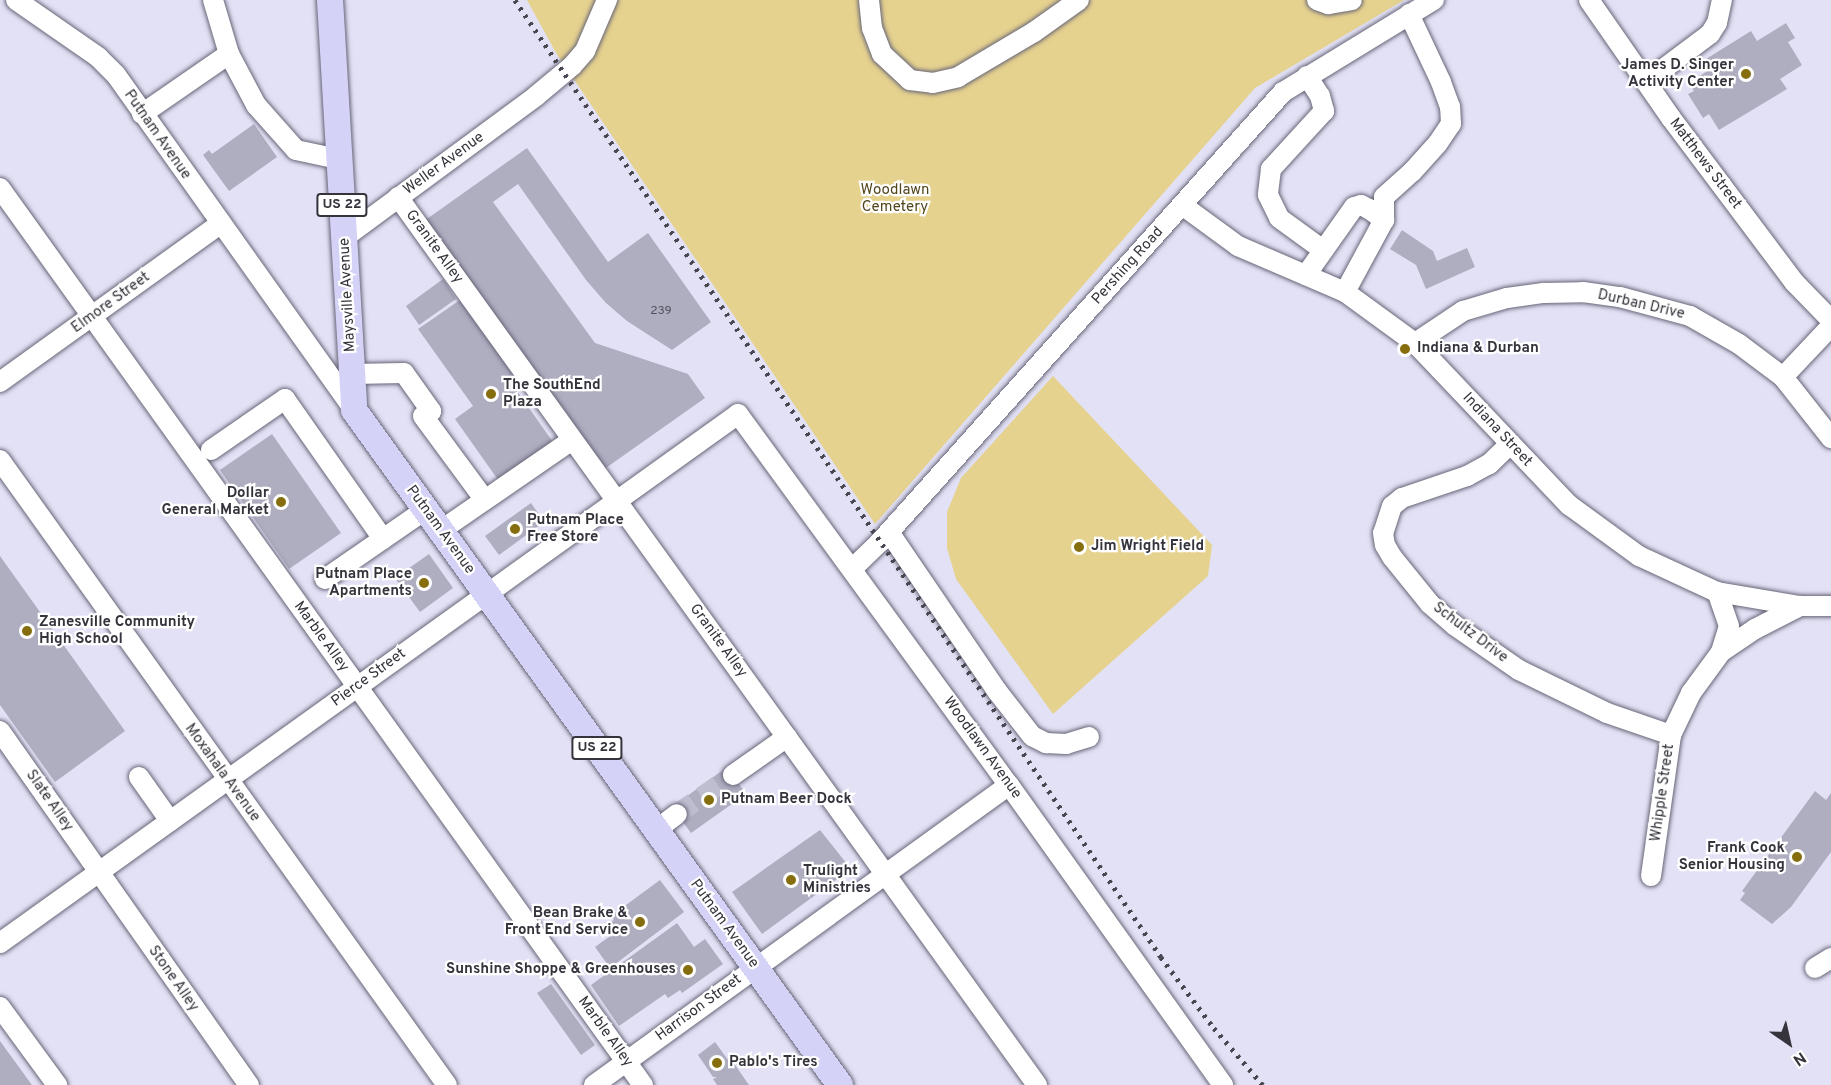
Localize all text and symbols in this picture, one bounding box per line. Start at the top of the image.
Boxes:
place label: James D. Singer Activity Center [1621,56,1734,91]
marker: James D. Singer Activity Center [1739,67,1753,81]
street label: Putnam Avenue [119,87,195,183]
street label: Matthews Street [1665,115,1745,213]
street label: Weller Avenue [400,129,488,199]
park label: Woodlawn Cemetery [861,181,929,216]
road number: US 22 [315,194,369,216]
street label: Granite Alley [401,206,467,288]
street label: Pershing Road [1089,224,1167,308]
street label: Maysville Avenue [336,237,360,353]
street label: Elmore Street [68,269,154,337]
street label: Durban Drive [1596,286,1686,324]
house number: 239 [650,305,672,319]
place label: Indiana & Durban [1417,340,1539,358]
marker: Indiana & Durban [1398,342,1412,356]
place label: The SouthEnd Plaza [503,376,601,411]
marker: The SouthEnd Plaza [484,387,498,401]
street label: Indiana Street [1458,389,1536,471]
street label: Putnam Avenue [402,482,478,578]
place label: Dollar General Market [161,484,269,519]
marker: Dollar General Market [274,495,288,509]
place label: Putnam Place Free Store [527,511,624,546]
marker: Putnam Place Free Store [508,522,522,536]
place label: Jim Wright Field [1091,538,1204,556]
marker: Jim Wright Field [1072,540,1086,554]
place label: Putnam Place Apartments [315,565,412,600]
marker: Putnam Place Apartments [417,576,431,590]
street label: Marble Alley [289,598,353,676]
street label: Schultz Drive [1429,599,1511,667]
street label: Granite Alley [685,600,751,682]
place label: Zanesville Community High School [39,613,195,648]
marker: Zanesville Community High School [20,624,34,638]
street label: Pierce Street [328,645,410,711]
street label: Woodlawn Avenue [939,693,1025,803]
street label: Moxahala Avenue [180,720,264,826]
road number: US 22 [570,737,624,759]
street label: Whipple Street [1647,743,1679,843]
street label: Slate Alley [21,767,77,835]
place label: Putnam Beer Dock [721,791,852,809]
marker: Putnam Beer Dock [702,793,716,807]
place label: Frank Cook Senior Housing [1679,839,1785,874]
marker: Frank Cook Senior Housing [1790,850,1804,864]
place label: Trulight Ministries [803,862,871,897]
marker: Trulight Ministries [784,873,798,887]
street label: Putnam Avenue [686,876,762,972]
place label: Bean Brake & Front End Service [505,904,628,939]
marker: Bean Brake & Front End Service [633,915,647,929]
street label: Stone Alley [144,942,202,1016]
place label: Sunshine Shoppe & Greenhouses [446,961,676,979]
marker: Sunshine Shoppe & Greenhouses [681,963,695,977]
street label: Harrison Street [652,971,746,1045]
street label: Marble Alley [573,993,637,1071]
north arrow [1759,1013,1819,1073]
text: N [1789,1046,1809,1069]
place label: Pablo's Tires [729,1054,818,1072]
marker: Pablo's Tires [710,1056,724,1070]

